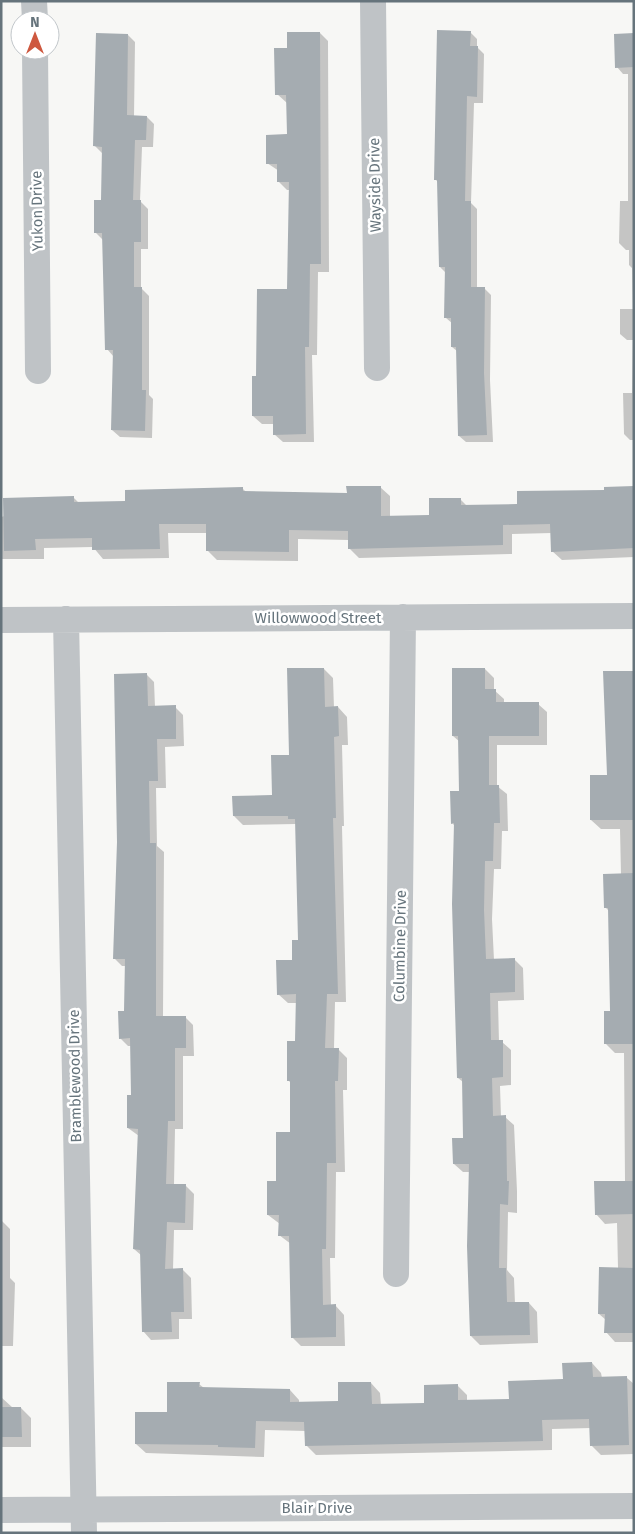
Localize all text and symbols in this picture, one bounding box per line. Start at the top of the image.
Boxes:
north arrow [10,10,60,60]
text: N [30,14,40,31]
street label: Wayside Drive [365,138,385,232]
street label: Yukon Drive [27,171,47,251]
street label: Willowwood Street [255,609,382,627]
street label: Columbine Drive [390,890,410,1002]
street label: Bramblewood Drive [65,1009,85,1143]
street label: Blair Drive [282,1499,352,1517]

